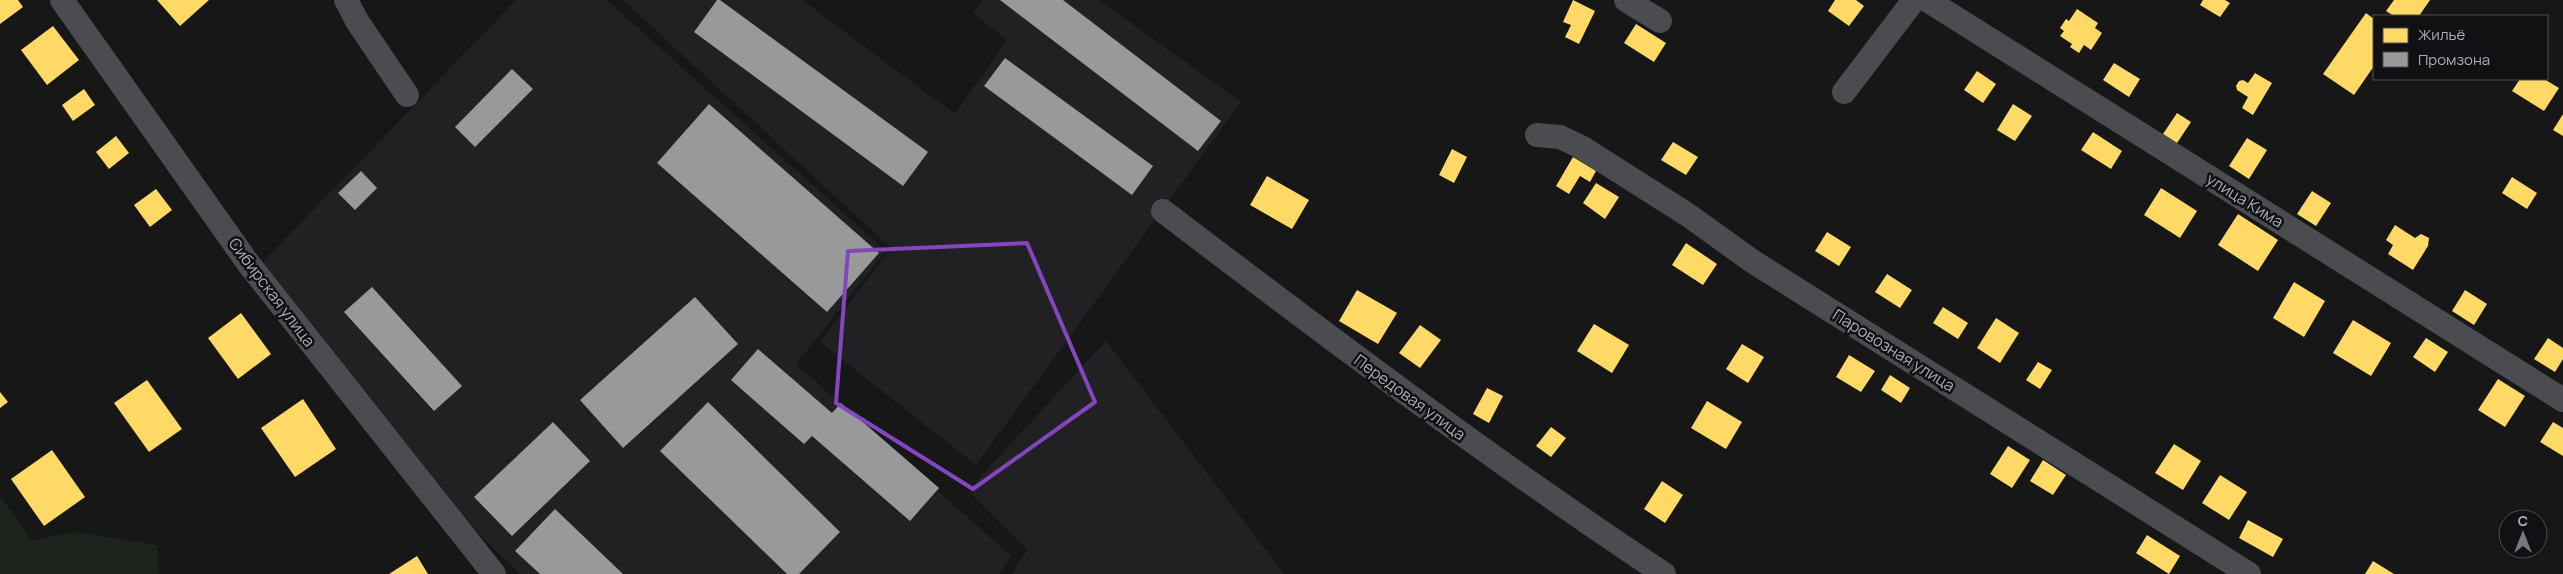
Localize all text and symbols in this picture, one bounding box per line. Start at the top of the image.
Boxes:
legend [2373,15,2548,80]
text: Жильё [2418,24,2466,45]
text: Промзона [2418,49,2490,70]
street label: улица Кима [2202,168,2288,232]
street label: Сибирская улица [224,233,320,351]
street label: Паровозная улица [1829,303,1959,397]
street label: Передовая улица [1350,349,1470,445]
north arrow [2498,509,2548,559]
text: С [2518,511,2528,530]

